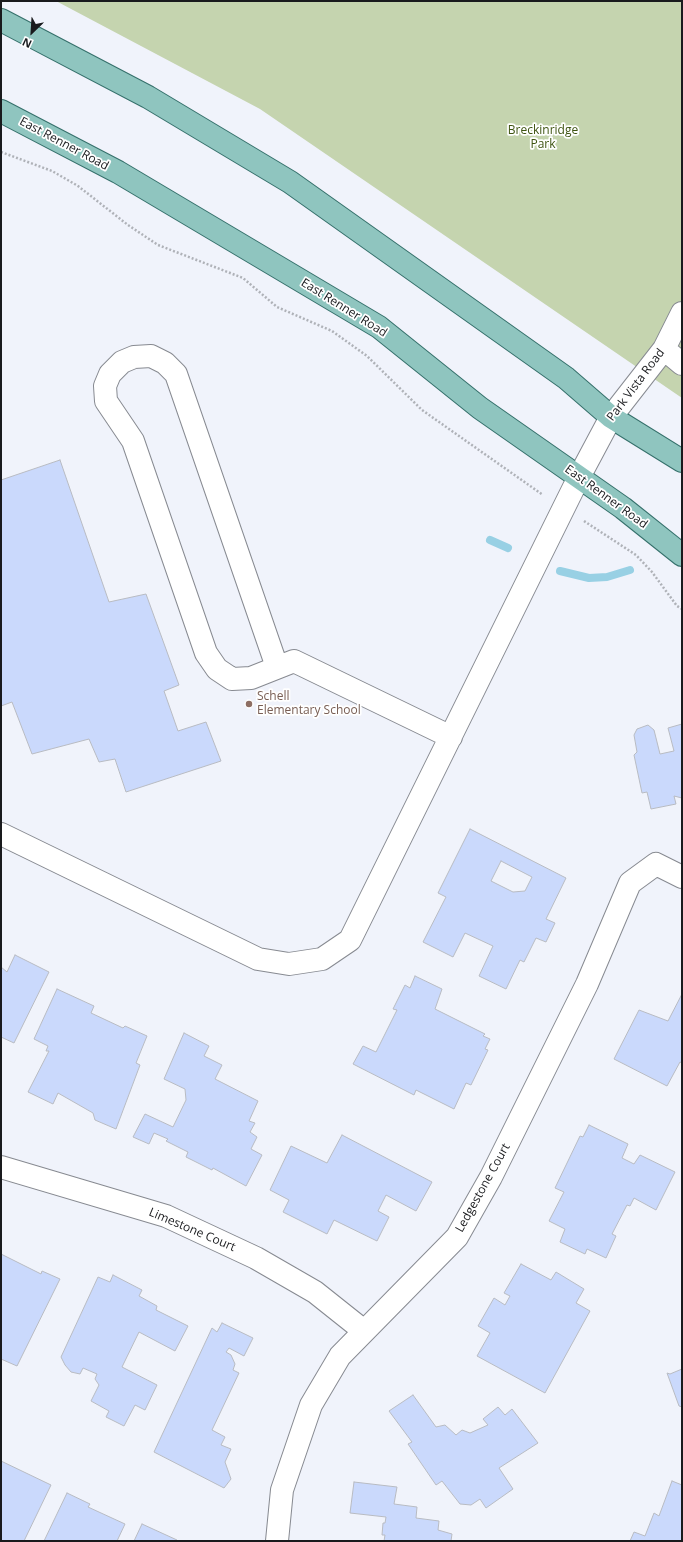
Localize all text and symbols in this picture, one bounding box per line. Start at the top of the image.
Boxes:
north arrow [12,12,52,52]
text: N [19,35,34,52]
street label: East Renner Road [17,114,111,174]
park label: Breckinridge Park [508,124,578,152]
street label: East Renner Road [298,276,390,340]
street label: Park Vista Road [604,346,668,424]
street label: East Renner Road [562,462,650,532]
place label: Schell Elementary School [257,690,361,718]
marker: Schell Elementary School [244,699,254,709]
street label: Ledgestone Court [453,1141,513,1235]
street label: Limestone Court [146,1205,238,1255]

